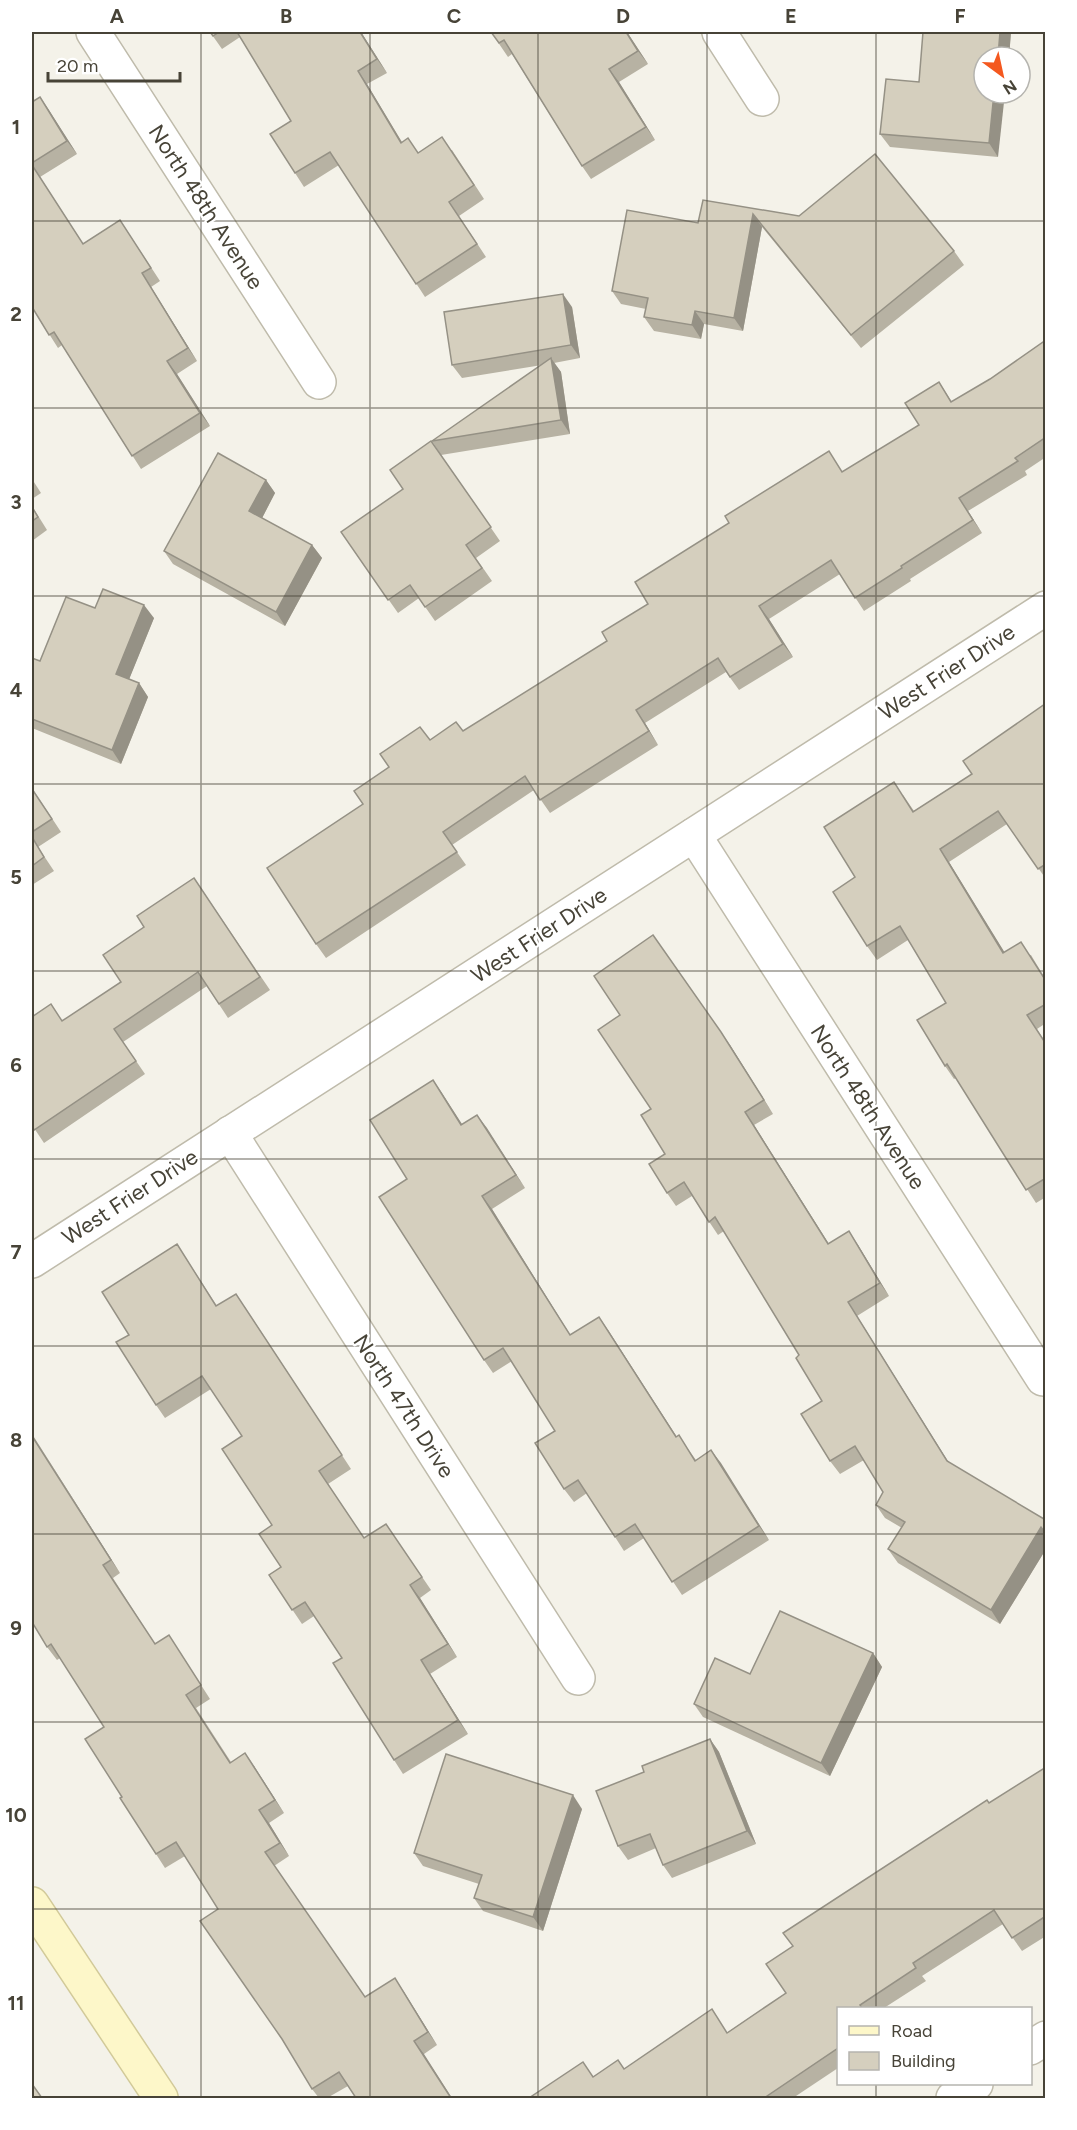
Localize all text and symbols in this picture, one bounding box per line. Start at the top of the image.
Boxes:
text: A [110,4,125,28]
text: B [280,4,292,28]
text: C [447,4,461,28]
text: D [616,4,630,28]
text: E [785,4,797,28]
text: F [954,4,966,28]
scale bar [48,45,180,83]
north arrow [972,45,1032,105]
text: 20 m [57,55,98,77]
text: N [1000,76,1020,98]
text: 1 [12,115,20,139]
street label: North 48th Avenue [143,120,269,294]
text: 2 [10,302,22,326]
text: 3 [10,490,22,514]
street label: West Frier Drive [874,618,1020,726]
text: 4 [10,678,23,702]
text: 5 [10,865,22,889]
street label: West Frier Drive [466,881,612,989]
street label: North 48th Avenue [805,1020,931,1194]
text: 6 [10,1053,22,1077]
street label: West Frier Drive [57,1143,203,1251]
text: 7 [10,1240,22,1264]
street label: North 47th Drive [348,1329,460,1483]
text: 8 [10,1428,22,1452]
text: 9 [10,1616,22,1640]
text: 10 [5,1803,27,1827]
text: 11 [8,1991,24,2015]
legend [837,2007,1032,2085]
text: Road [891,2020,932,2042]
text: Building [891,2050,956,2072]

